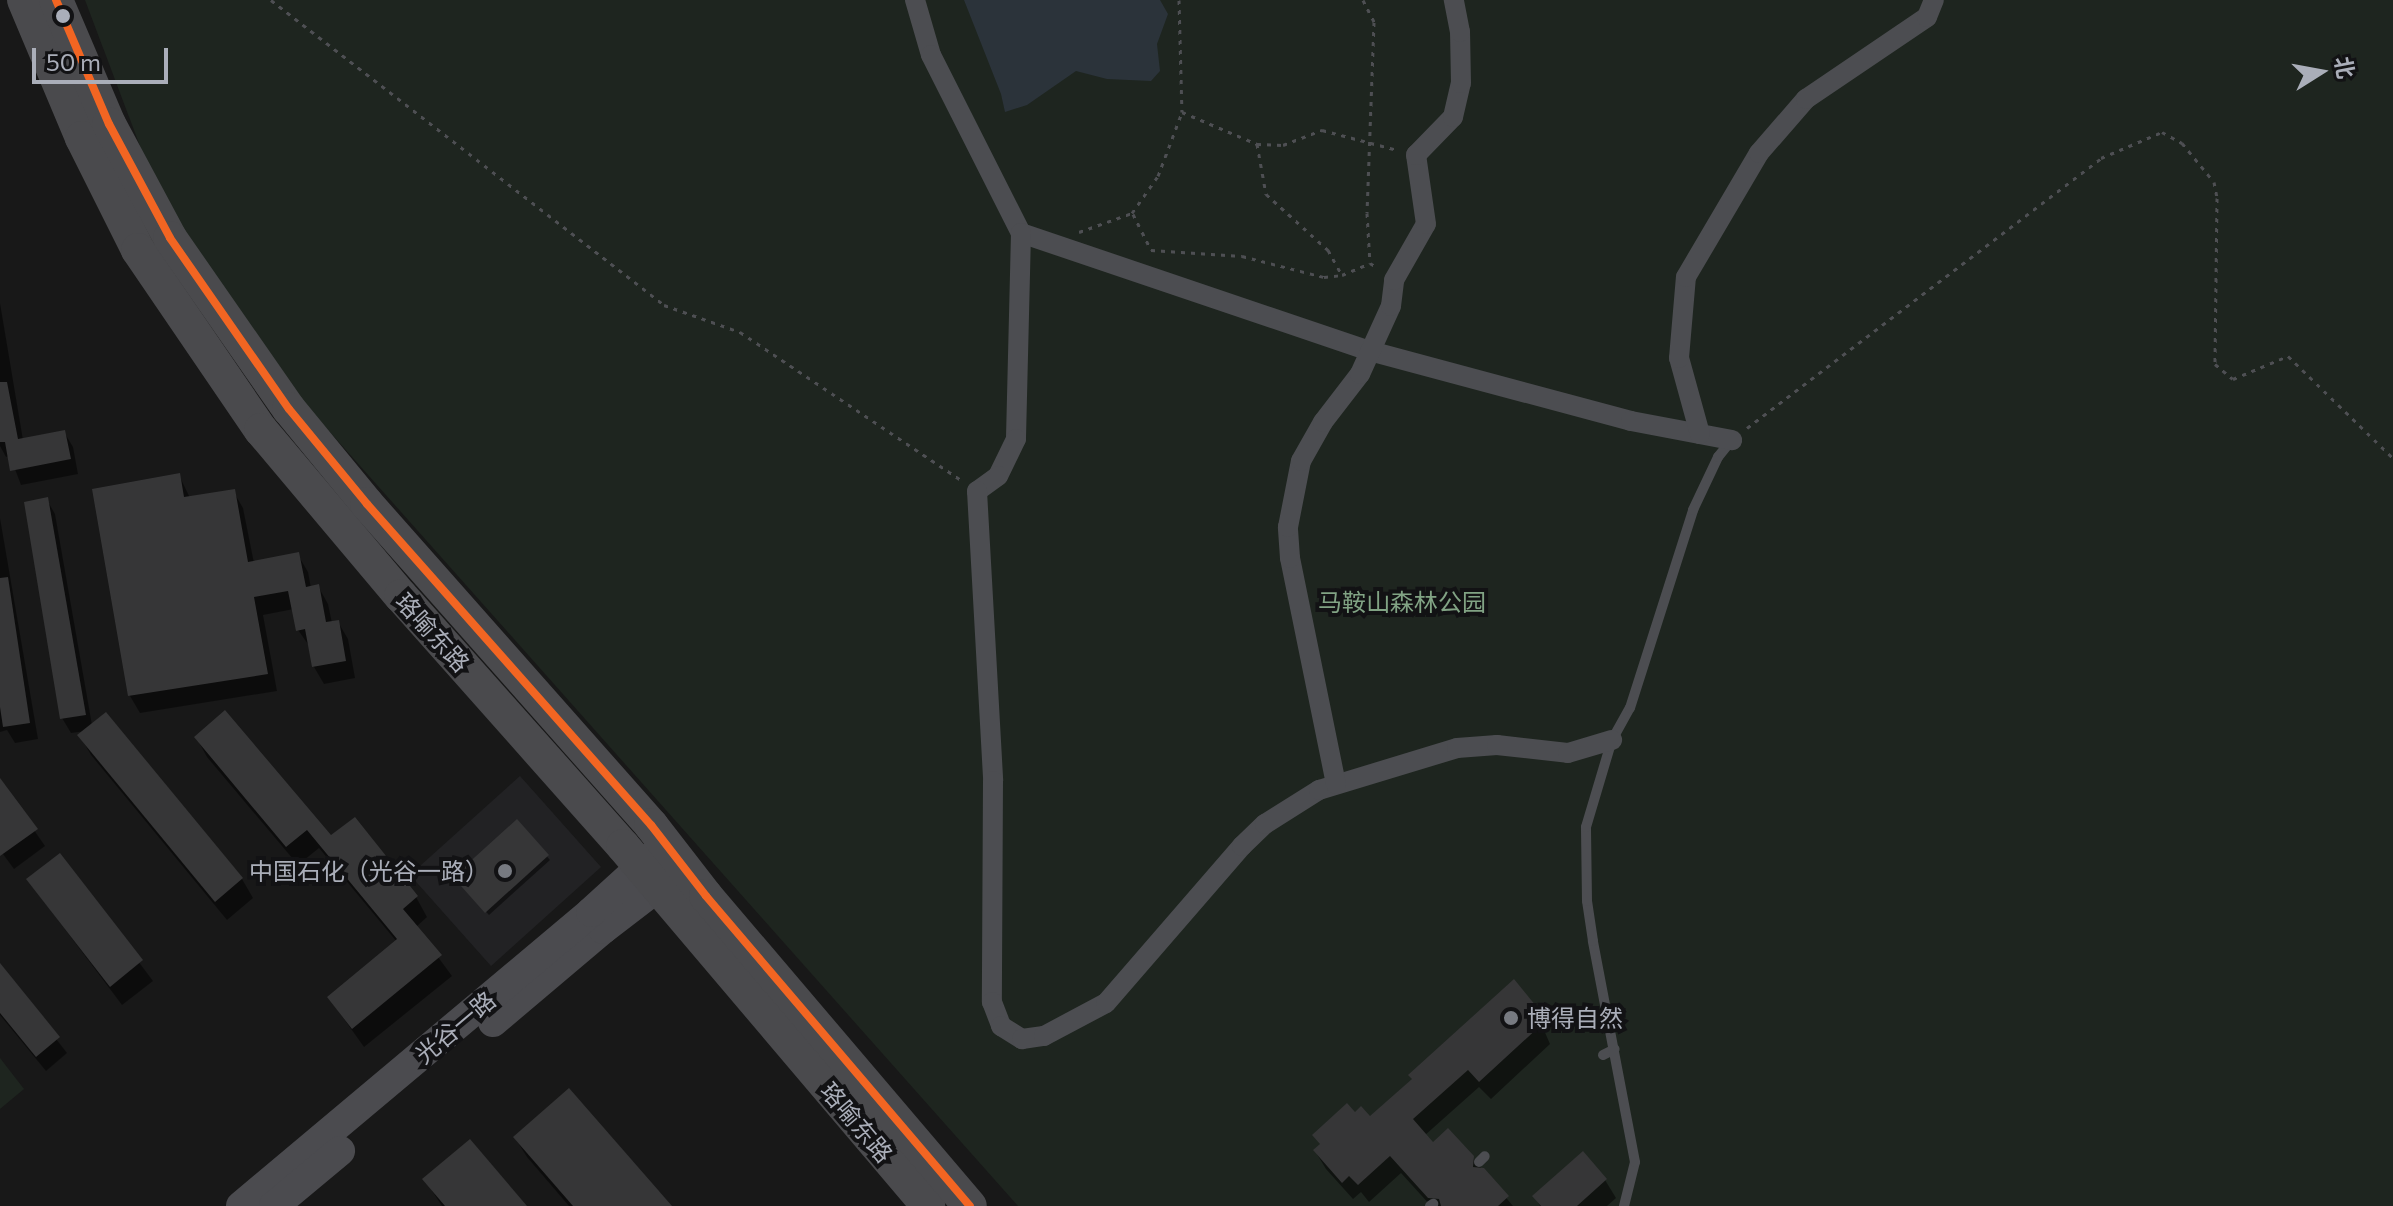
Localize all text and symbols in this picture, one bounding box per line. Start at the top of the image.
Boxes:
unlabelled marker [55,8,71,24]
scale bar [36,32,172,82]
north arrow [2281,32,2361,112]
text: 50 m [46,47,101,76]
text: 北 [2330,54,2360,81]
street label: 珞喻东路 [390,587,476,677]
park label: 马鞍山森林公园 [1318,588,1486,616]
place label: 中国石化（光谷一路） [249,857,489,885]
marker: 中国石化（光谷一路） [496,862,514,880]
street label: 光谷一路 [409,985,501,1069]
place label: 博得自然 [1527,1004,1623,1032]
marker: 博得自然 [1502,1009,1520,1027]
street label: 珞喻东路 [815,1076,899,1168]

